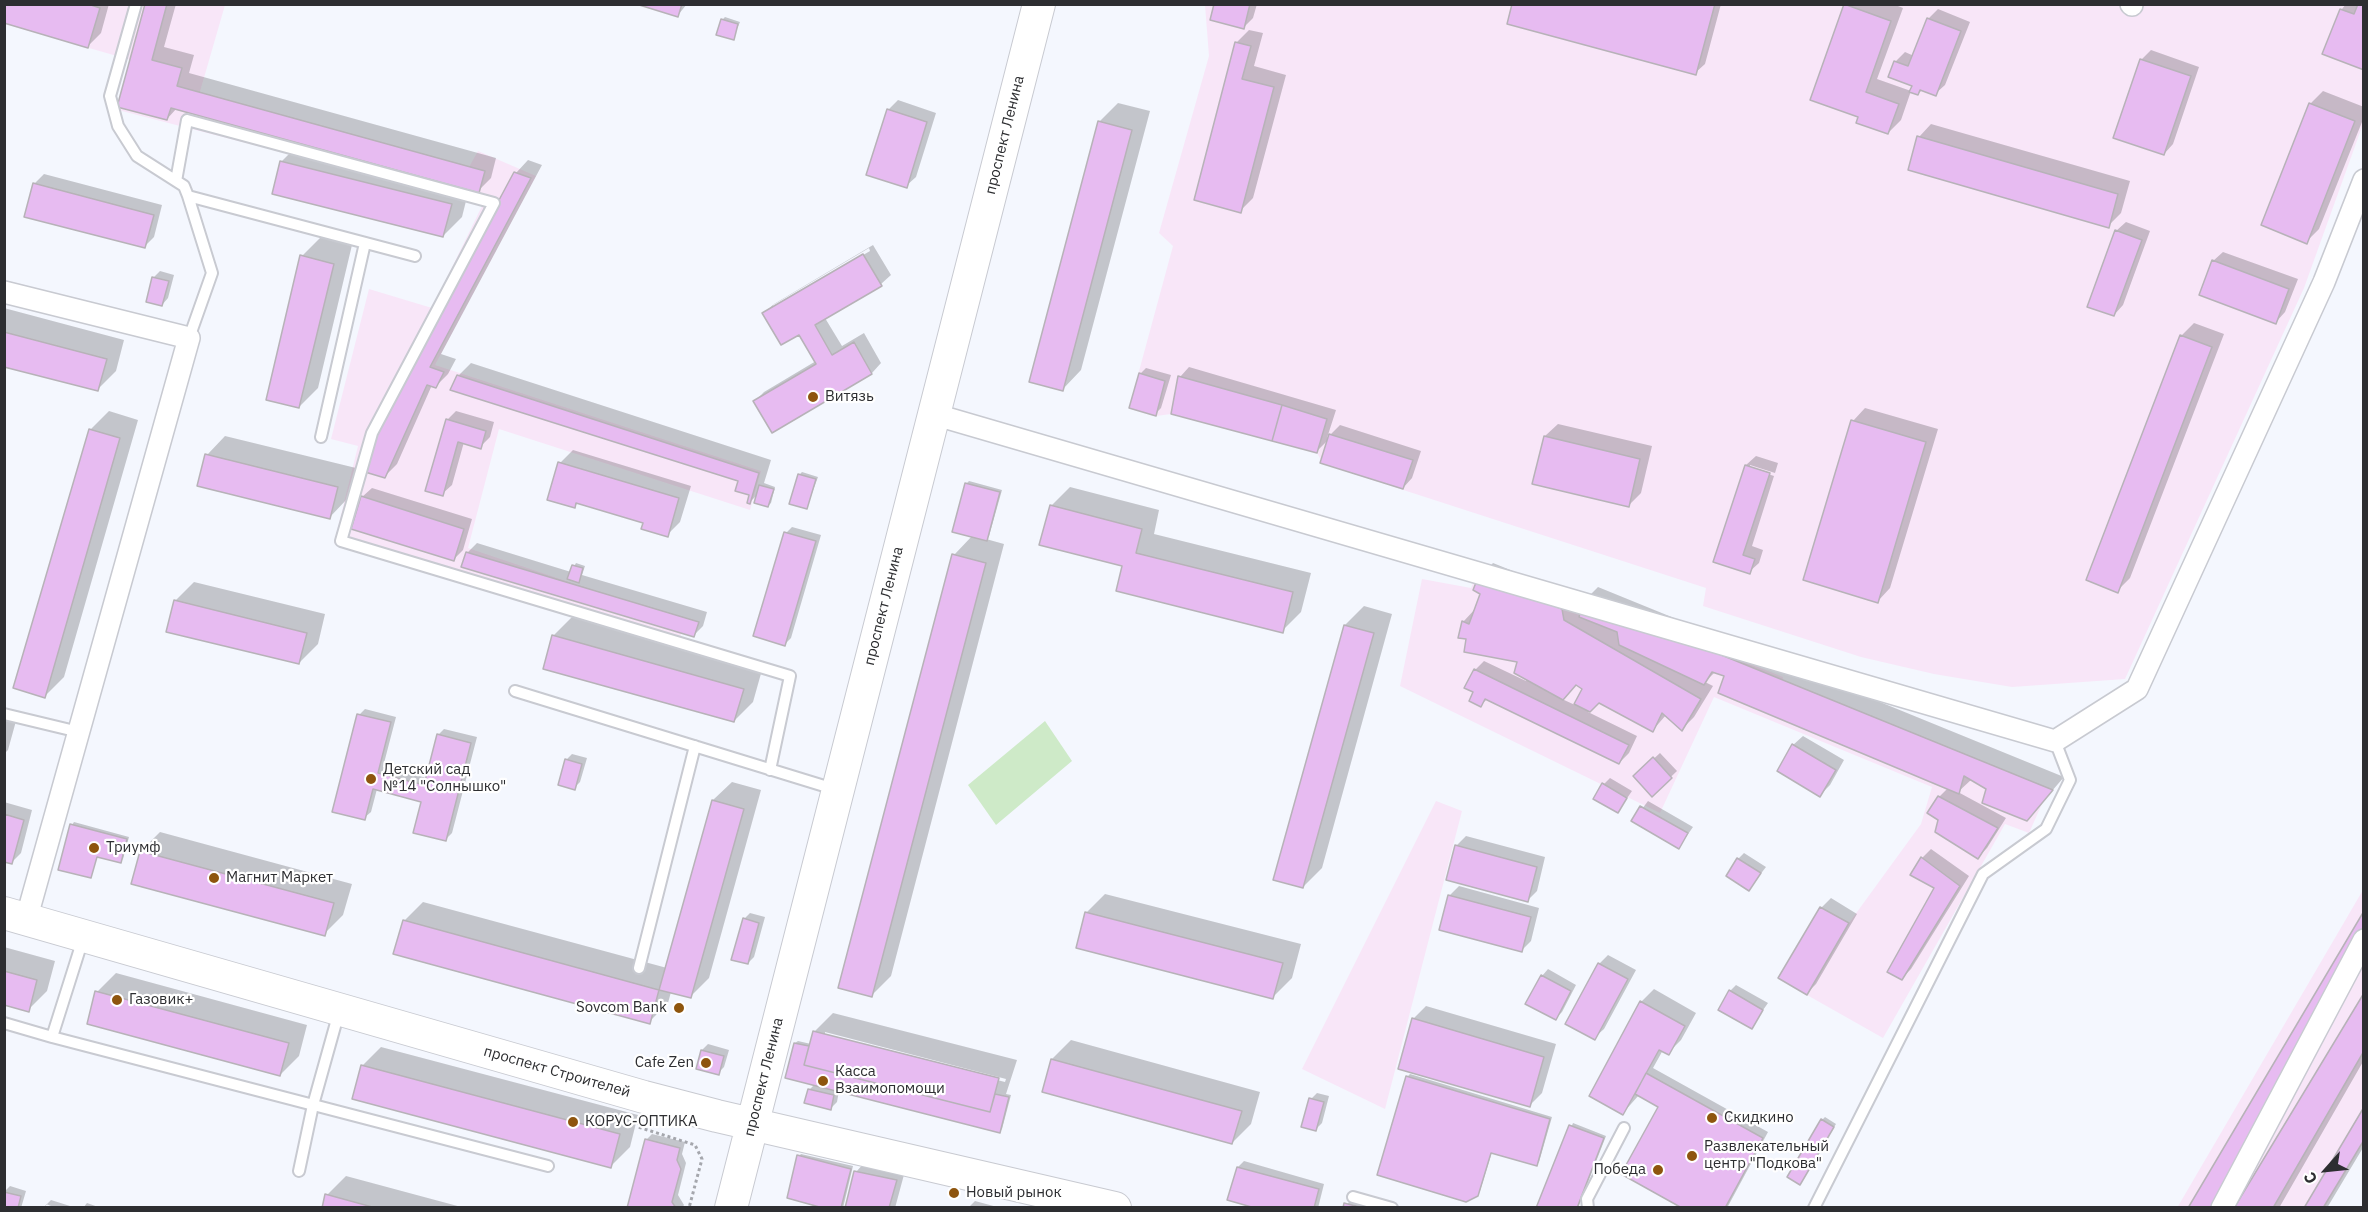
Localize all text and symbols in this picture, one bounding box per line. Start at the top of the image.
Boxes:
street label: проспект Ленина [982,74,1028,196]
place label: Витязь [825,388,874,406]
marker: Витязь [806,390,820,404]
street label: проспект Ленина [861,545,907,667]
place label: Детский сад №14 "Солнышко" [383,761,506,796]
marker: Детский сад №14 "Солнышко" [364,772,378,786]
place label: Триумф [106,839,161,857]
marker: Триумф [87,841,101,855]
place label: Магнит Маркет [226,869,333,887]
marker: Магнит Маркет [207,871,221,885]
place label: Газовик+ [129,991,194,1009]
marker: Газовик+ [110,993,124,1007]
place label: Sovcom Bank [576,999,667,1017]
marker: Sovcom Bank [672,1001,686,1015]
street label: проспект Ленина [741,1016,787,1138]
street label: проспект Строителей [482,1042,632,1102]
place label: Cafe Zen [635,1054,694,1072]
marker: Cafe Zen [699,1056,713,1070]
place label: Касса Взаимопомощи [835,1063,945,1098]
marker: Касса Взаимопомощи [816,1074,830,1088]
place label: Скидкино [1724,1109,1794,1127]
marker: Скидкино [1705,1111,1719,1125]
place label: КОРУС-ОПТИКА [585,1113,698,1131]
marker: КОРУС-ОПТИКА [566,1115,580,1129]
place label: Развлекательный центр "Подкова" [1704,1138,1829,1173]
north arrow [2296,1140,2356,1200]
marker: Развлекательный центр "Подкова" [1685,1149,1699,1163]
place label: Победа [1593,1161,1646,1179]
marker: Победа [1651,1163,1665,1177]
text: С [2299,1169,2321,1187]
place label: Новый рынок [966,1184,1062,1202]
marker: Новый рынок [947,1186,961,1200]

